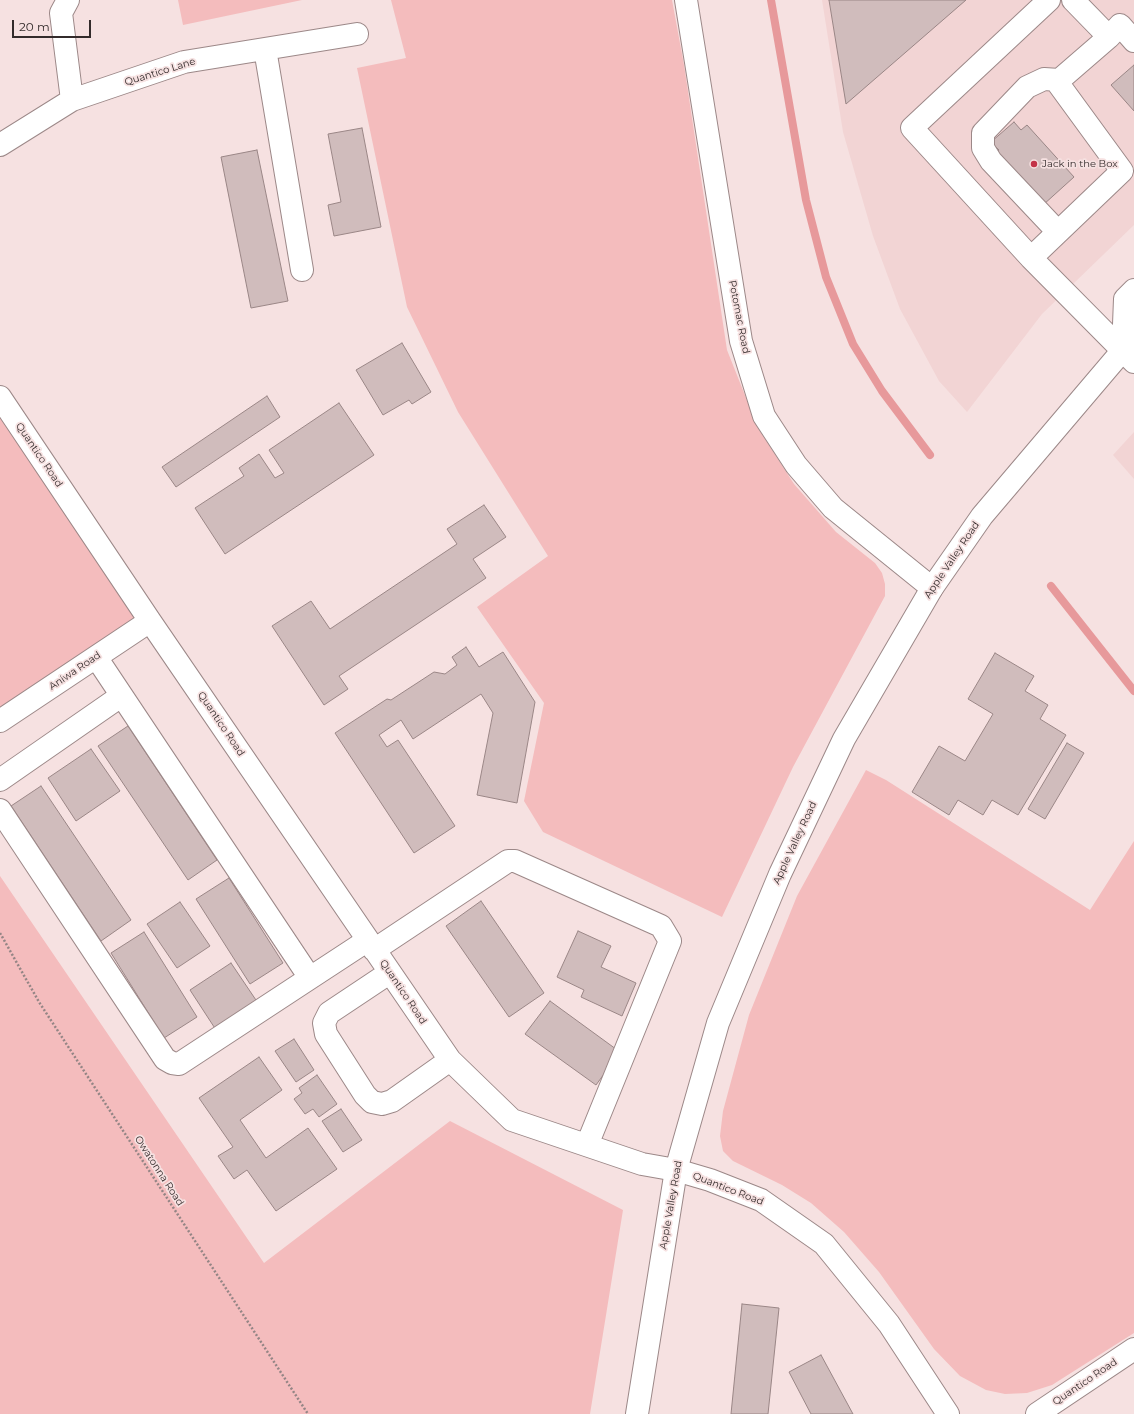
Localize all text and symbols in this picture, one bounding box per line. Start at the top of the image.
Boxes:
scale bar [14,12,93,38]
text: 20 m [19,19,50,34]
street label: Quantico Lane [123,56,197,88]
place label: Jack in the Box [1042,158,1118,170]
marker: Jack in the Box [1029,159,1039,169]
street label: Potomac Road [726,279,752,355]
street label: Quantico Road [13,421,65,489]
street label: Apple Valley Road [922,519,982,601]
street label: Aniwa Road [47,649,103,693]
street label: Quantico Road [195,690,247,758]
street label: Apple Valley Road [771,800,819,886]
street label: Quantico Road [377,958,429,1026]
street label: Owatonna Road [132,1134,186,1208]
street label: Apple Valley Road [657,1160,685,1250]
street label: Quantico Road [691,1170,765,1208]
street label: Quantico Road [1051,1356,1119,1408]

